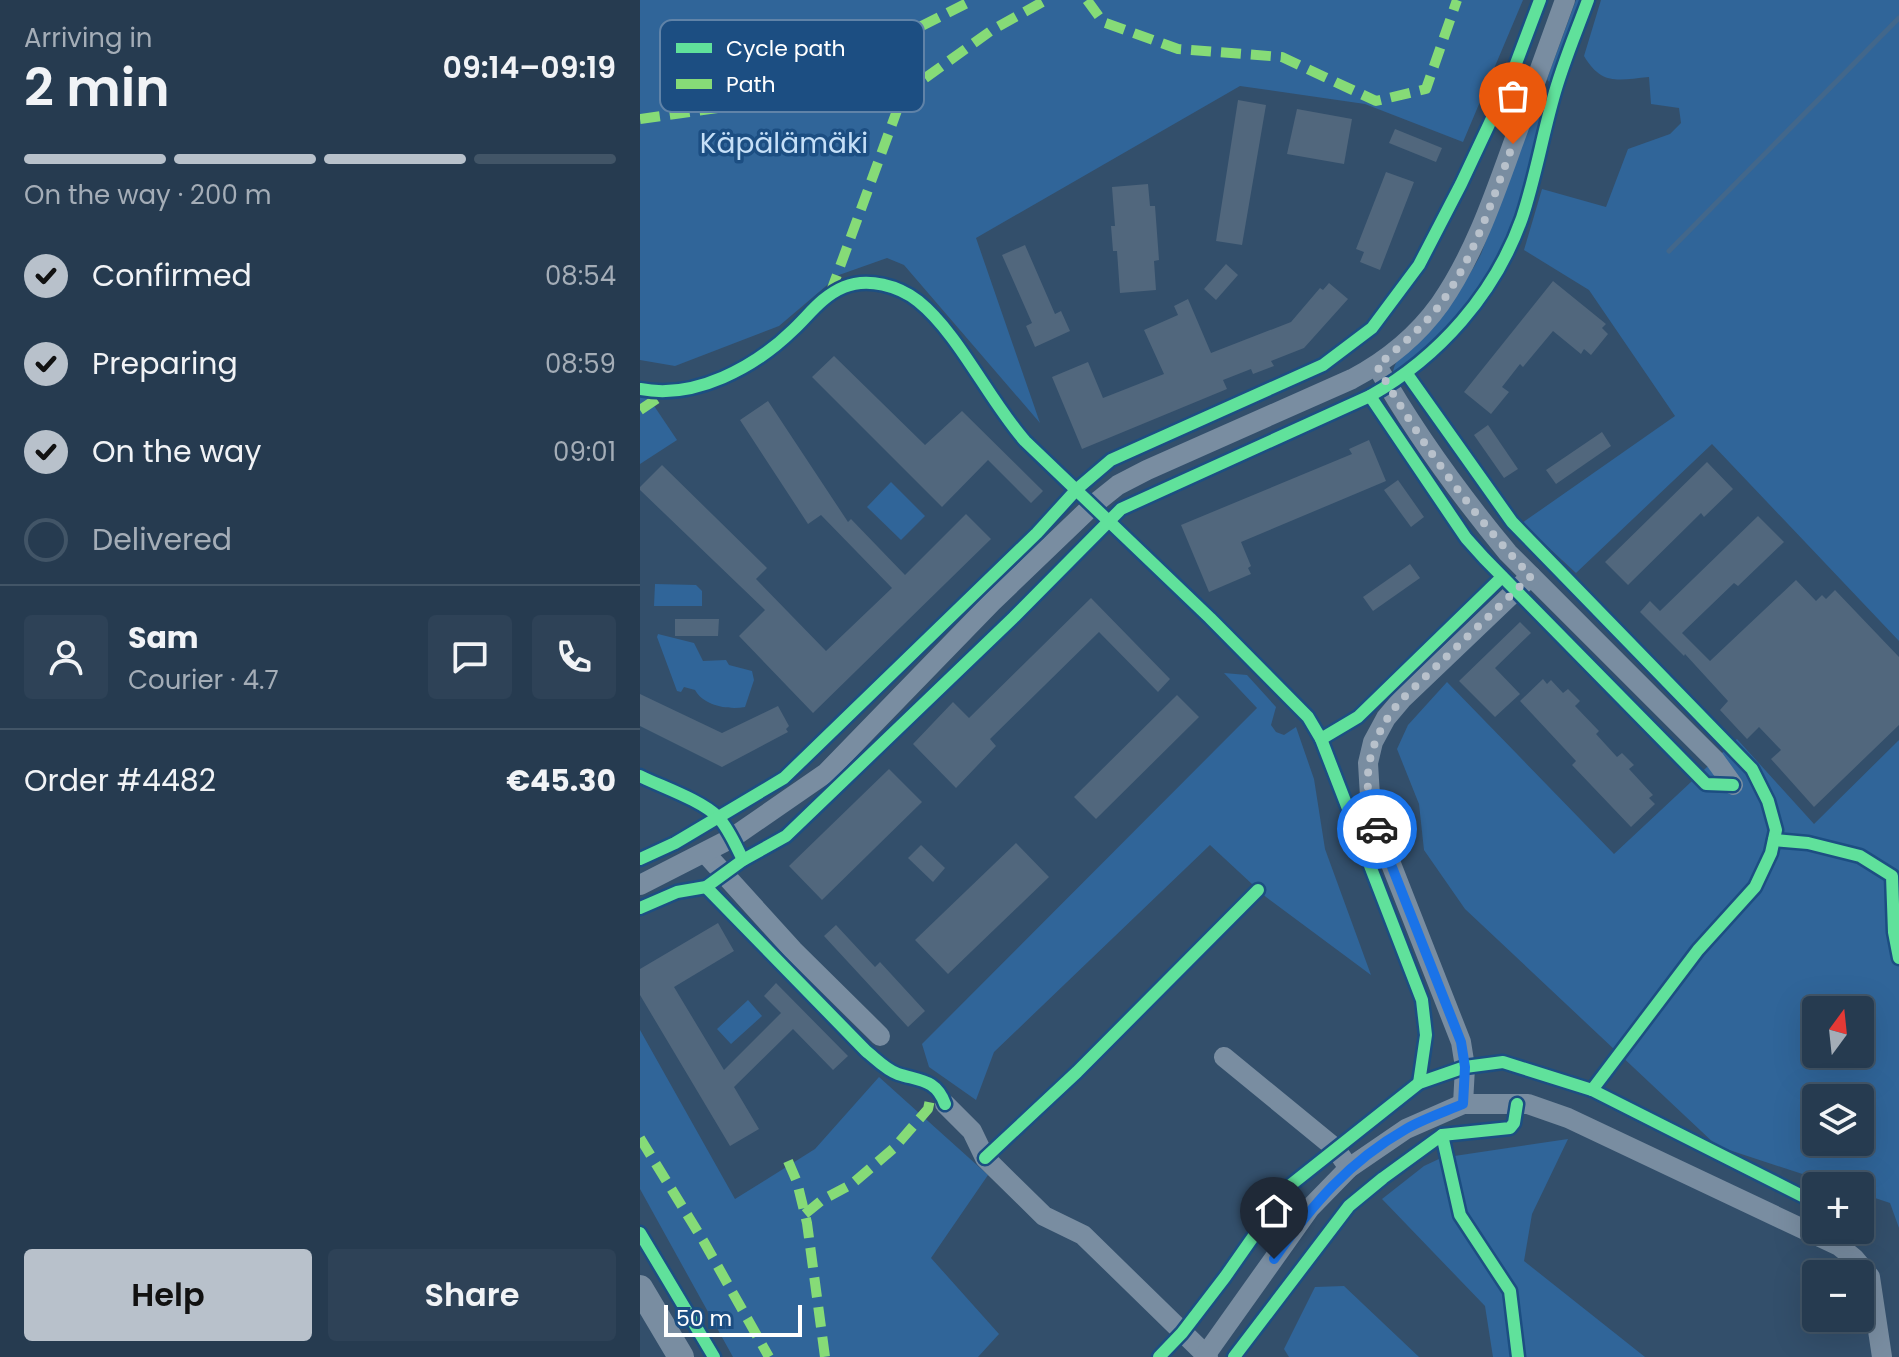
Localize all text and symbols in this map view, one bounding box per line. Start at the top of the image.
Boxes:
text: Arriving in [24,20,153,56]
legend [660,20,924,112]
text: Cycle path [726,33,845,64]
text: 09:14–09:19 [443,46,616,89]
text: 2 min [24,51,170,124]
pin [1479,62,1547,144]
text: Path [726,69,776,100]
icon: bag [1491,74,1535,118]
park label: Käpälämäki [700,124,868,163]
text: On the way · 200 m [24,177,271,213]
icon: check [24,254,68,298]
text: Confirmed [92,254,252,297]
text: 08:54 [545,258,616,294]
icon: check [24,342,68,386]
text: Preparing [92,342,238,385]
text: 08:59 [545,346,616,382]
icon: check [24,430,68,474]
text: On the way [92,430,261,473]
text: 09:01 [553,434,616,470]
text: Delivered [92,518,232,561]
button: person [24,615,108,699]
button: chat [428,615,512,699]
button: phone [532,615,616,699]
text: Sam [128,616,199,659]
text: Courier · 4.7 [128,662,279,698]
text: Order #4482 [24,759,216,802]
text: €45.30 [506,759,616,802]
courier [1337,789,1417,869]
icon: car [1355,807,1399,851]
north arrow [1802,996,1874,1068]
map controls [1802,996,1874,1332]
button: layers [1802,1084,1874,1156]
button: + [1802,1172,1874,1244]
pin [1240,1177,1308,1259]
icon: home [1252,1189,1296,1233]
button: Help [24,1249,312,1341]
button: Share [328,1249,616,1341]
button: − [1802,1260,1874,1332]
scale bar [664,1301,802,1337]
text: 50 m [676,1303,732,1334]

